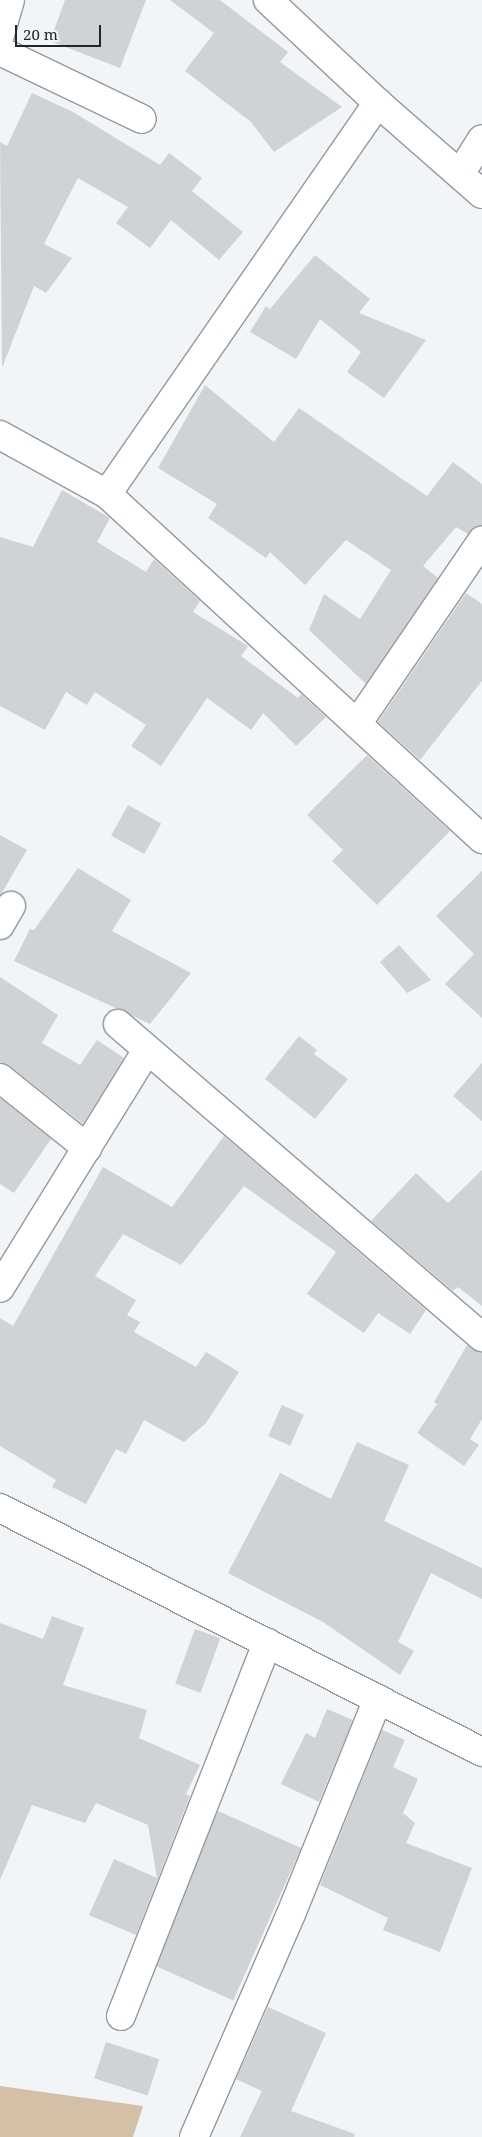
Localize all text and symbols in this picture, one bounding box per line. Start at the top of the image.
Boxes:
scale bar [18,15,104,47]
text: 20 m [23,24,58,44]

